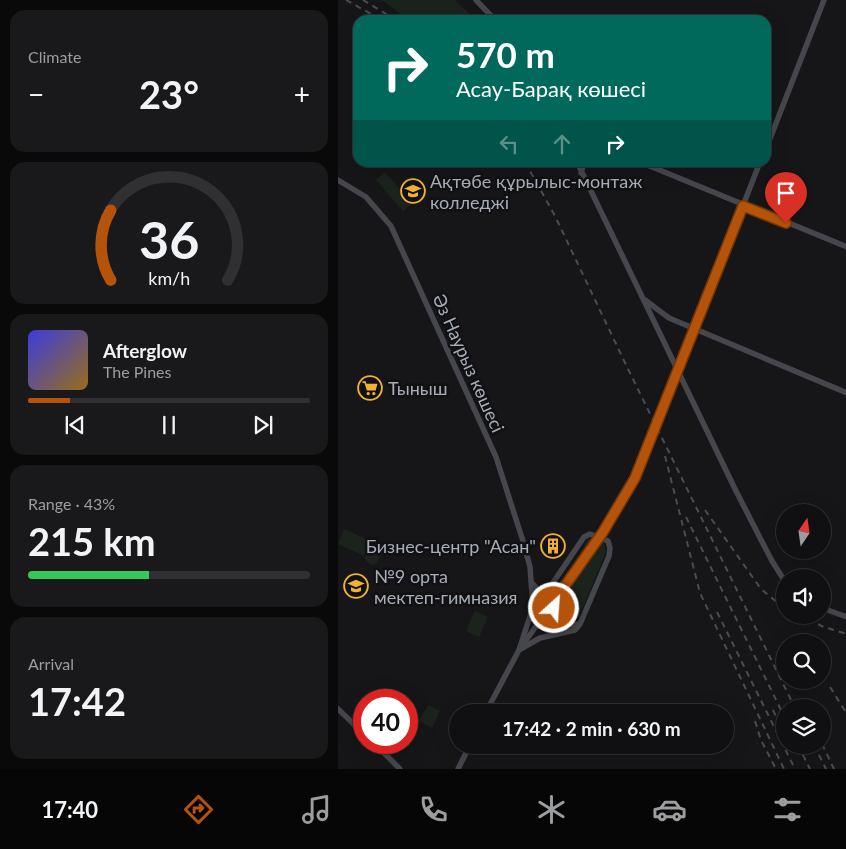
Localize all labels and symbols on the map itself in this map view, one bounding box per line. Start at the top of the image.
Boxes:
place label: Ақтөбе құрылыс-монтаж колледжі [430,170,642,213]
pin [765,172,807,223]
school or university icon: Ақтөбе құрылыс-монтаж колледжі [400,178,426,204]
street label: Әз Наурыз көшесі [429,290,509,436]
supermarket icon: Тыныш [357,375,383,401]
place label: Тыныш [388,377,448,399]
north arrow [776,504,830,559]
building icon: Бизнес-центр "Асан" [540,533,566,559]
place label: Бизнес-центр "Асан" [366,535,536,557]
place label: №9 орта мектеп-гимназия [374,565,517,608]
school or university icon: №9 орта мектеп-гимназия [343,573,369,599]
position arrow [527,581,579,633]
speed limit sign: 40 [353,689,418,754]

